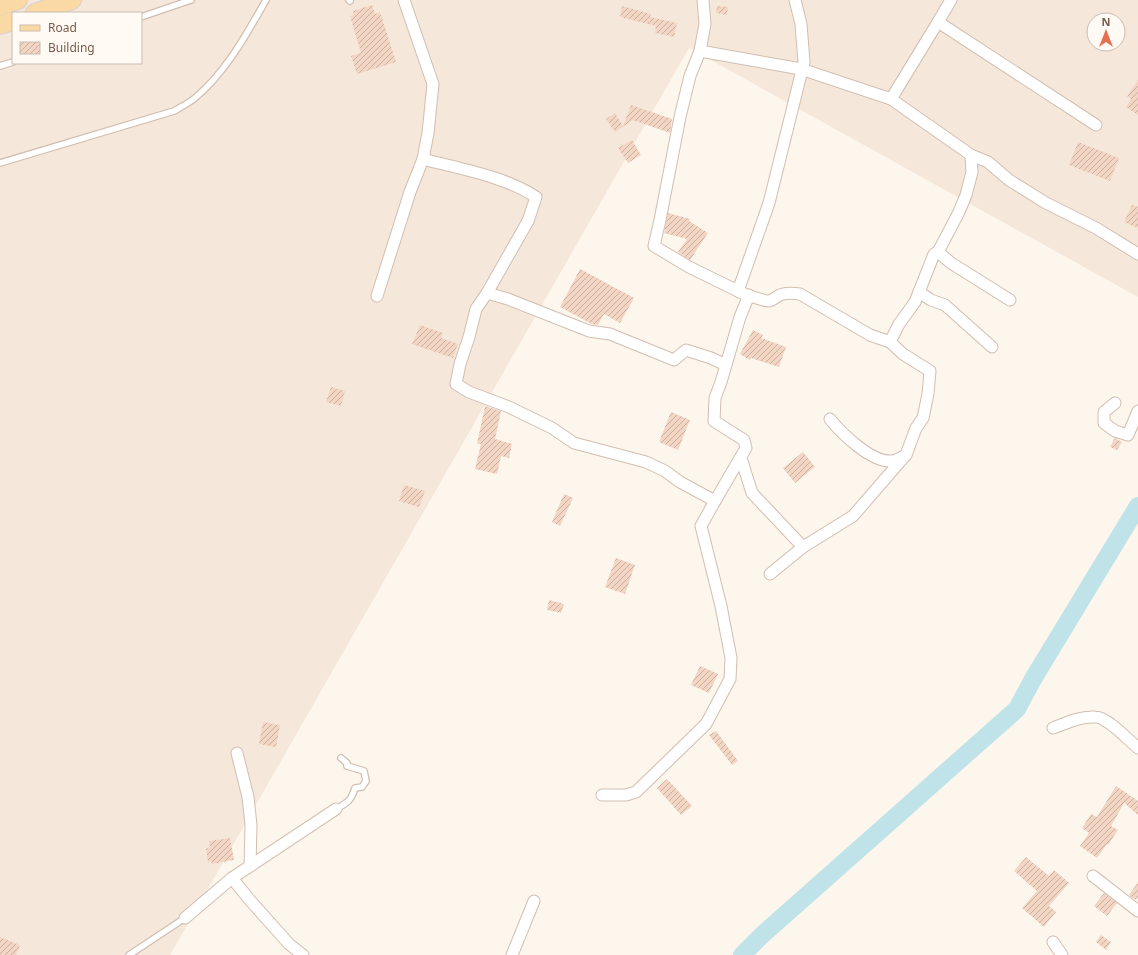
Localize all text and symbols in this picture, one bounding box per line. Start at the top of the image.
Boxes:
legend [12,12,142,64]
north arrow [1086,12,1126,52]
text: N [1102,14,1110,29]
text: Road [48,19,77,36]
text: Building [48,39,95,56]

